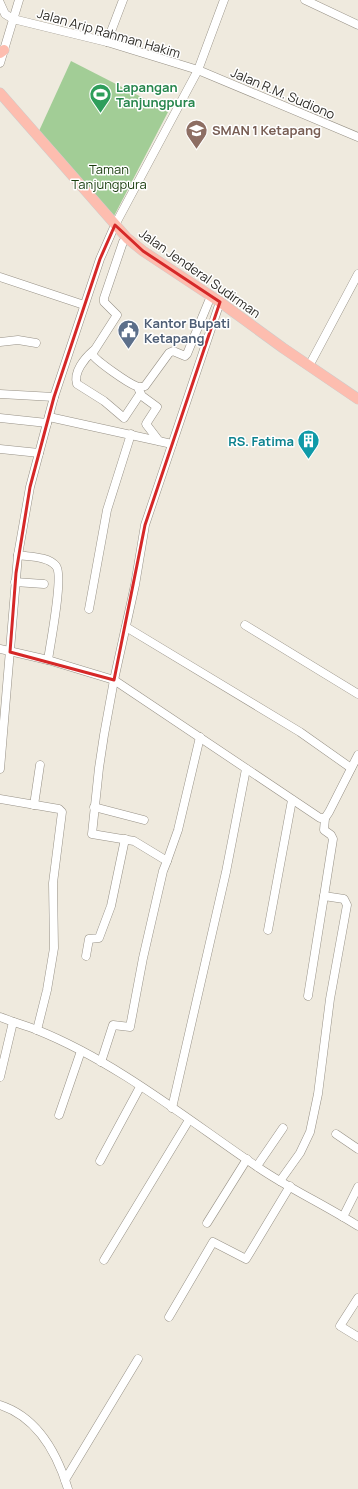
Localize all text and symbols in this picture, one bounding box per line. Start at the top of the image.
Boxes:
street label: Jalan Arip Rahman Hakim [35,4,183,62]
street label: Jalan R.M. Sudiono [228,63,338,123]
place label: Lapangan Tanjungpura [116,78,195,111]
sports icon: Lapangan Tanjungpura [87,81,113,114]
school or university icon: SMAN 1 Ketapang [184,117,210,150]
place label: SMAN 1 Ketapang [212,121,321,139]
park label: Taman Tanjungpura [71,160,147,193]
street label: Jalan Jenderal Sudirman [136,224,264,322]
place label: Kantor Bupati Ketapang [144,314,230,347]
public building icon: Kantor Bupati Ketapang [116,317,142,350]
building icon: RS. Fatima [296,428,322,461]
place label: RS. Fatima [228,432,294,450]

